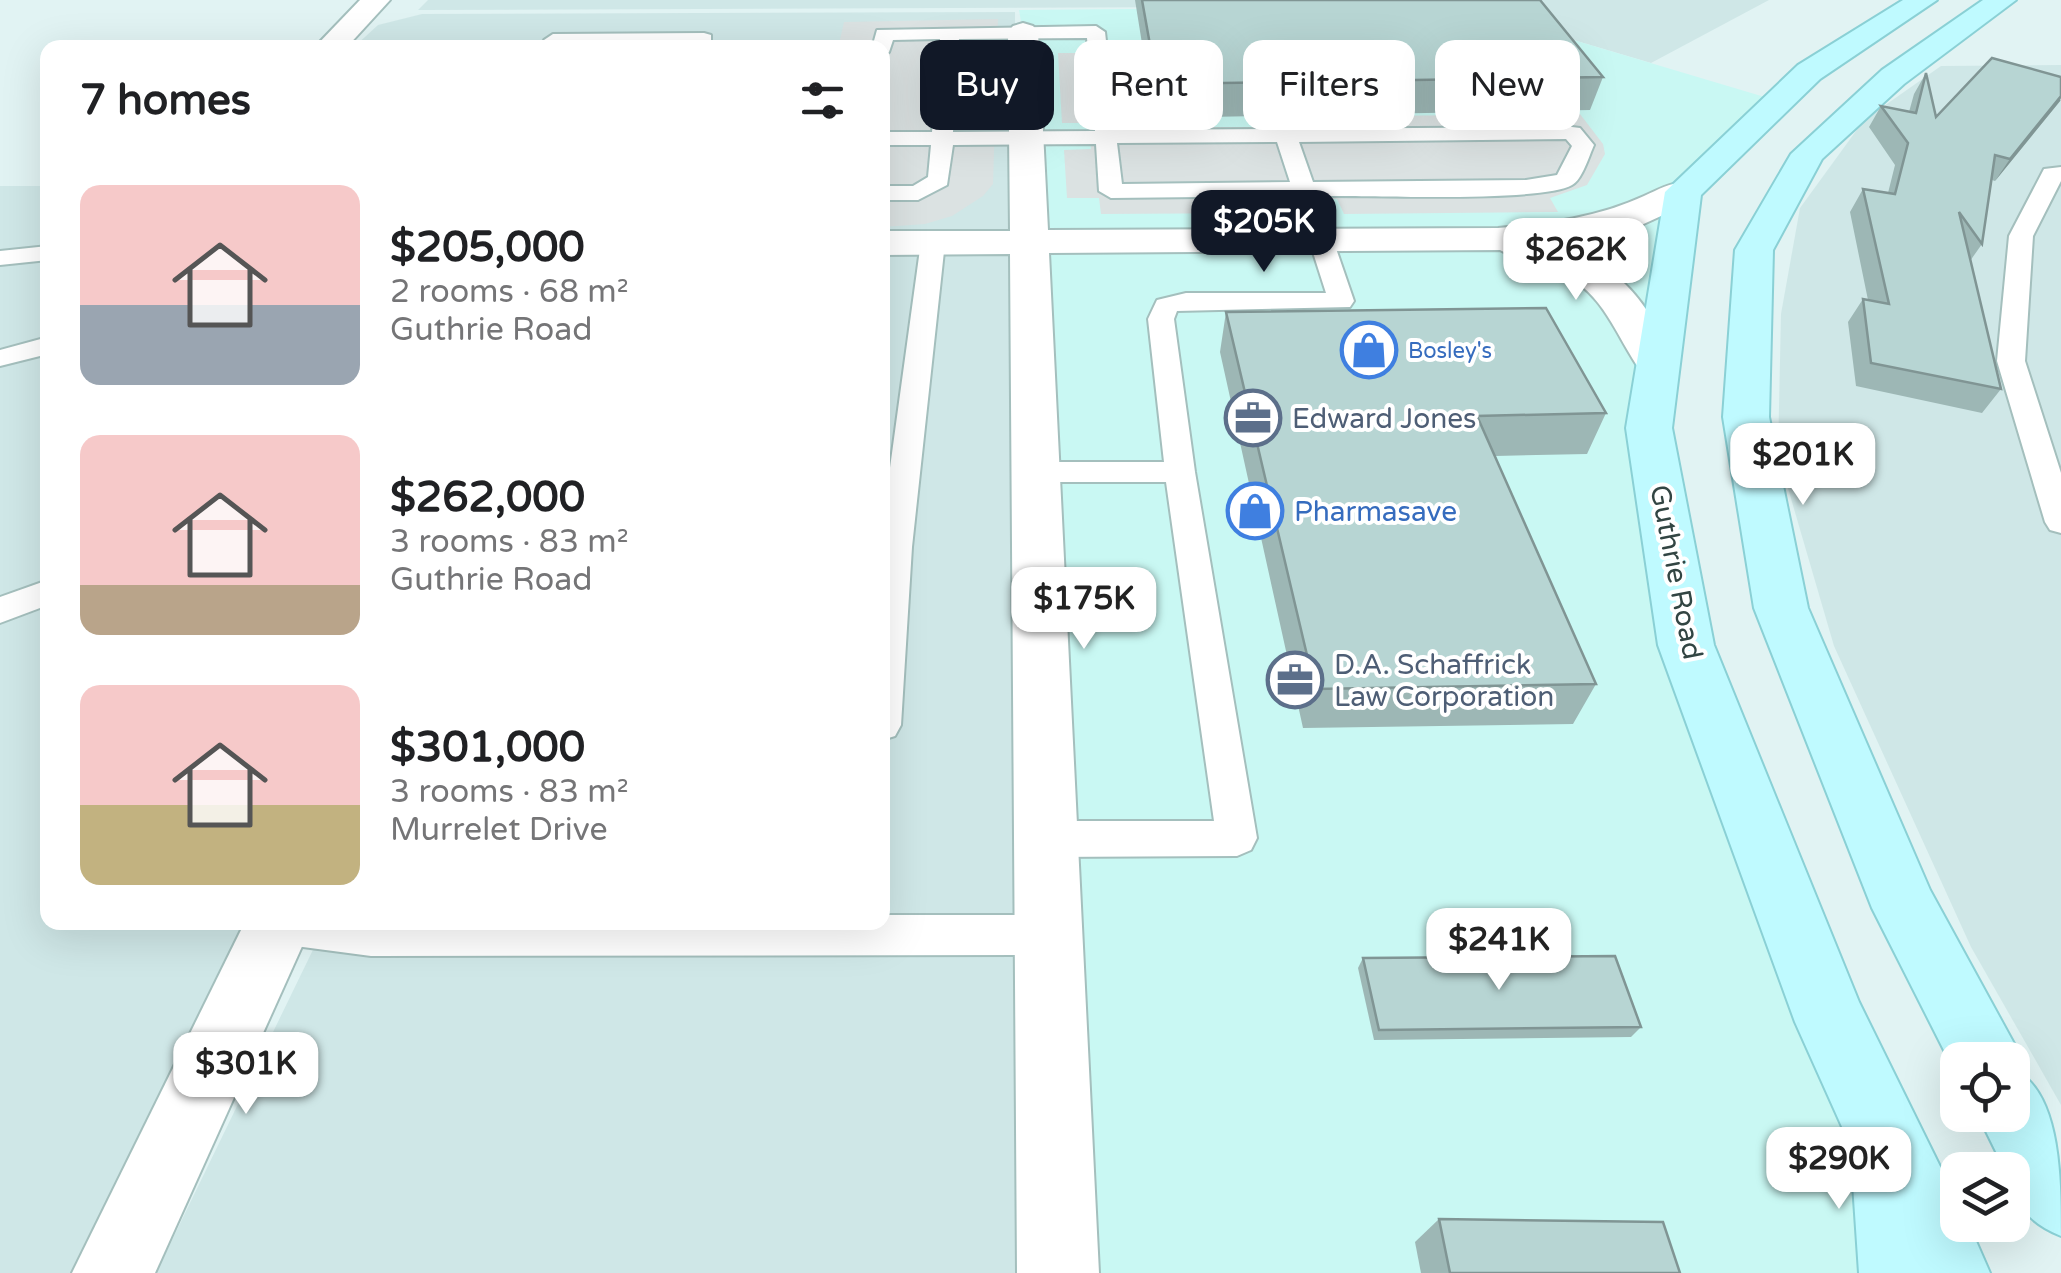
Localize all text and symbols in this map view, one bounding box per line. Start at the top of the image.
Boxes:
chip: Buy [920,40,1054,130]
chip: Rent [1074,40,1223,130]
chip: Filters [1243,40,1415,130]
chip: New [1435,40,1580,130]
icon: filters [795,73,850,128]
text: 7 homes [80,75,251,126]
pin: $205K [1194,190,1334,275]
text: $205K [1213,203,1315,241]
pin: $262K [1506,218,1646,303]
text: $205,000 [390,222,585,273]
icon: home [160,225,280,345]
text: $262K [1525,231,1627,269]
text: 2 rooms · 68 m² [390,273,629,311]
text: Guthrie Road [390,311,593,349]
shop icon: Bosley's [1339,320,1399,380]
place label: Bosley's [1408,338,1492,364]
office icon: Edward Jones [1223,388,1283,448]
place label: Edward Jones [1292,402,1477,436]
pin: $201K [1733,423,1873,508]
text: $201K [1752,436,1854,474]
text: $262,000 [390,472,585,523]
icon: home [160,475,280,595]
shop icon: Pharmasave [1225,481,1285,541]
street label: Guthrie Road [1642,482,1710,662]
place label: Pharmasave [1294,495,1457,529]
text: 3 rooms · 83 m² [390,523,629,561]
text: Guthrie Road [390,561,593,599]
pin: $175K [1014,567,1154,652]
text: $175K [1033,580,1135,618]
place label: D.A. Schaffrick Law Corporation [1334,648,1554,714]
office icon: D.A. Schaffrick Law Corporation [1265,650,1325,710]
text: $301,000 [390,722,585,773]
icon: home [160,725,280,845]
text: 3 rooms · 83 m² [390,773,629,811]
text: Murrelet Drive [390,811,608,849]
pin: $241K [1429,908,1569,993]
text: $241K [1448,921,1550,959]
pin: $301K [176,1032,316,1117]
map controls [1940,1042,2030,1242]
button: locate [1940,1042,2030,1132]
text: $301K [195,1045,297,1083]
pin: $290K [1769,1127,1909,1212]
text: $290K [1788,1140,1890,1178]
button: layers [1940,1152,2030,1242]

